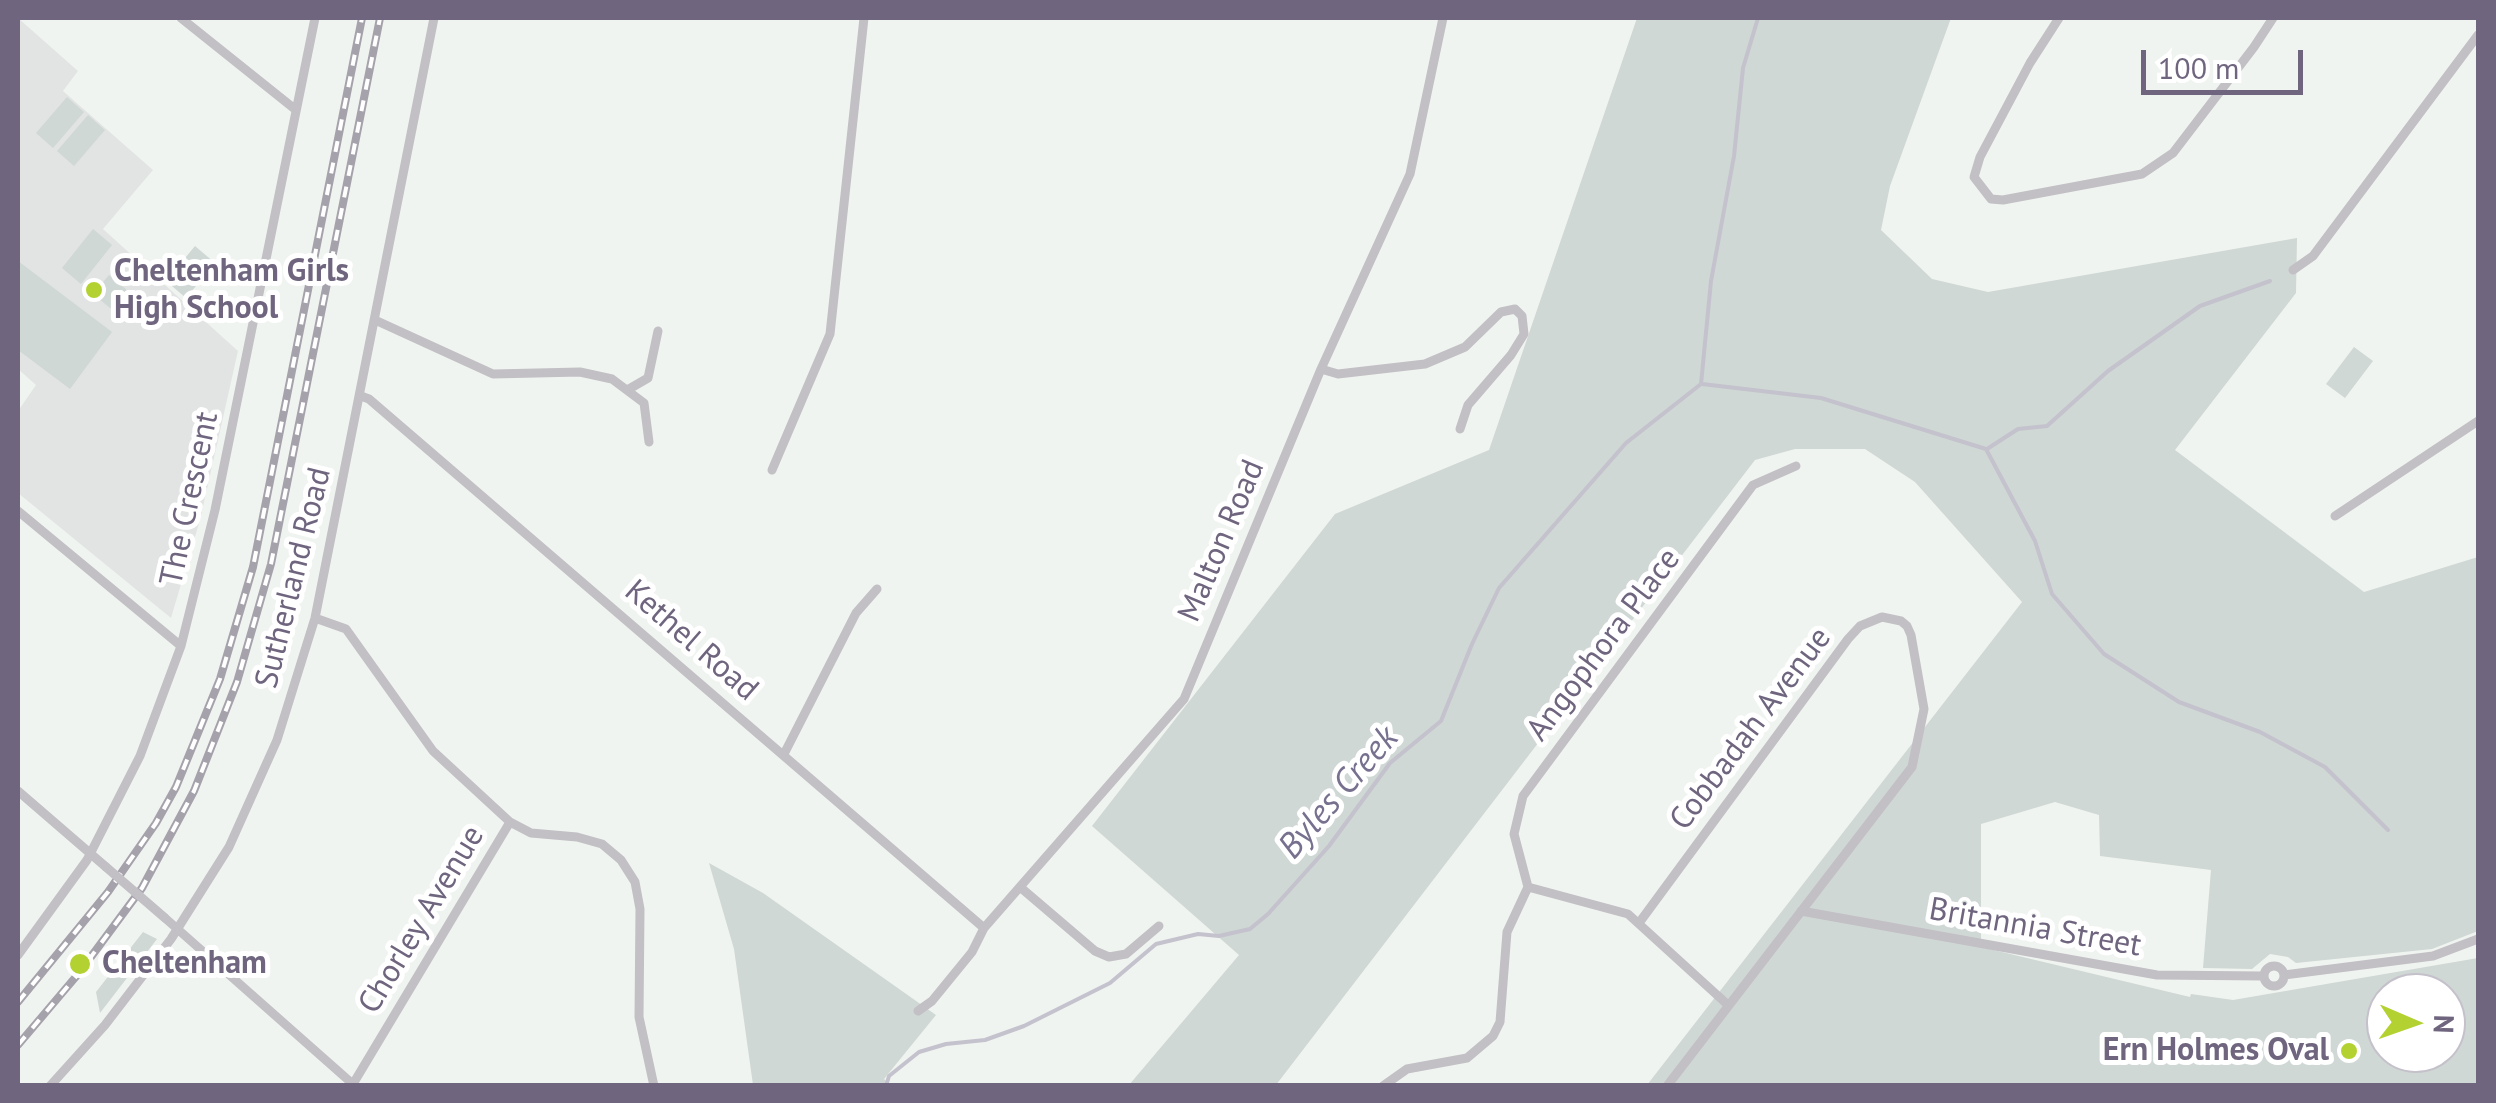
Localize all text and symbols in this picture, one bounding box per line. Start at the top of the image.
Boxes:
scale bar [2146,30,2308,92]
text: 100 m [2158,48,2239,87]
place label: Cheltenham Girls High School [114,253,349,328]
marker: Cheltenham Girls High School [83,279,105,301]
street label: The Crescent [153,409,227,589]
street label: Malton Road [1171,454,1273,628]
street label: Sutherland Road [248,464,340,692]
street label: Angophora Place [1519,541,1689,749]
street label: Kethel Road [616,573,766,709]
street label: Cobbadah Avenue [1662,620,1840,838]
water label: Byles Creek [1270,718,1408,868]
street label: Chorley Avenue [351,819,493,1021]
street label: Britannia Street [1926,890,2144,966]
place label: Cheltenham [102,945,267,983]
marker: Cheltenham [67,951,93,977]
north arrow [2366,973,2466,1073]
text: N [2426,1014,2463,1034]
place label: Ern Holmes Oval [2103,1032,2329,1070]
marker: Ern Holmes Oval [2338,1040,2360,1062]

